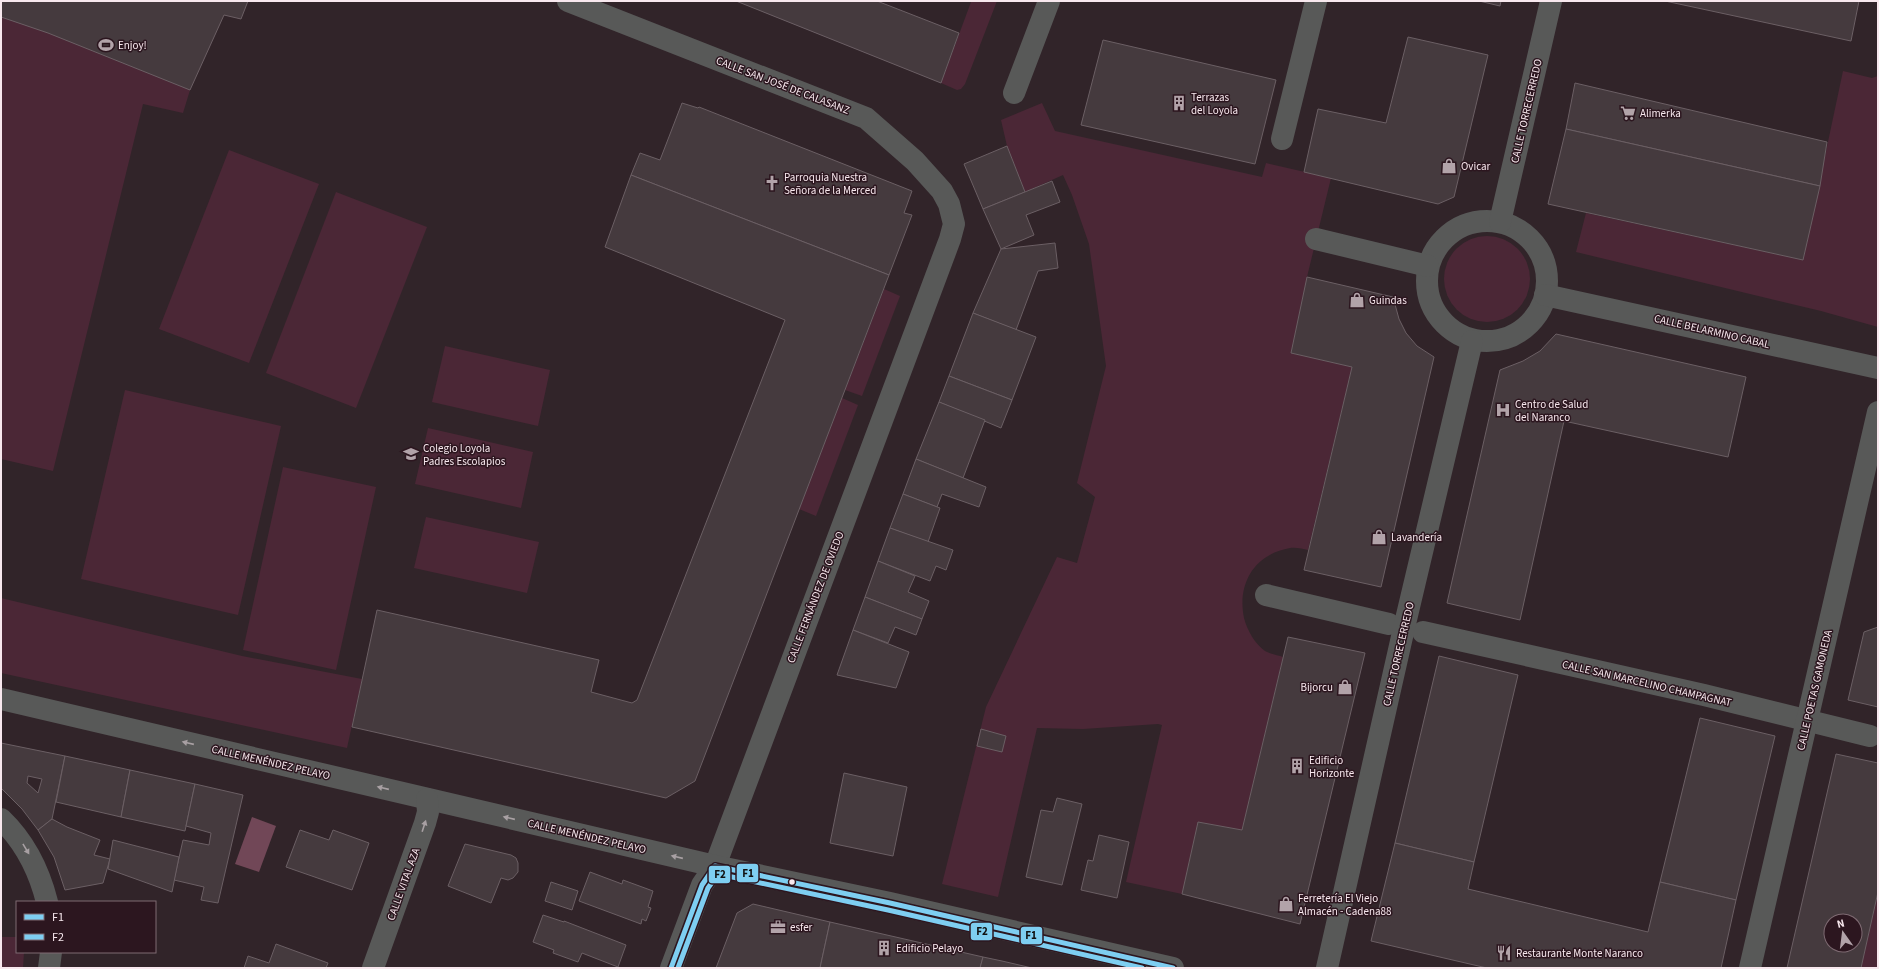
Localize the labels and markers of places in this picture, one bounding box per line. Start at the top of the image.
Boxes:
sports icon: Enjoy! [97,36,115,54]
place label: Enjoy! [118,38,147,53]
place label: Terrazas del Loyola [1191,90,1238,118]
building icon: Terrazas del Loyola [1170,94,1188,112]
supermarket icon: Alimerka [1619,104,1637,122]
place label: Alimerka [1640,106,1681,121]
shop icon: Ovicar [1440,157,1458,175]
place label: Ovicar [1461,159,1491,174]
place label: Parroquia Nuestra Señora de la Merced [784,170,876,198]
church icon: Parroquia Nuestra Señora de la Merced [763,174,781,192]
shop icon: Guindas [1348,291,1366,309]
place label: Guindas [1369,293,1407,308]
place label: Centro de Salud del Naranco [1515,397,1588,425]
hospital icon: Centro de Salud del Naranco [1494,401,1512,419]
place label: Colegio Loyola Padres Escolapios [423,441,506,469]
school or university icon: Colegio Loyola Padres Escolapios [402,445,420,463]
shop icon: Lavandería [1370,528,1388,546]
place label: Lavandería [1391,530,1442,545]
shop icon: Bijorcu [1336,678,1354,696]
place label: Bijorcu [1300,680,1333,695]
place label: Edificio Horizonte [1309,753,1355,781]
building icon: Edificio Horizonte [1288,757,1306,775]
unlabelled marker [787,877,797,887]
place label: Ferretería El Viejo Almacén - Cadena88 [1298,891,1392,919]
shop icon: Ferretería El Viejo Almacén - Cadena88 [1277,895,1295,913]
office icon: esfer [769,918,787,936]
place label: esfer [790,920,813,935]
building icon: Edificio Pelayo [875,939,893,957]
place label: Edificio Pelayo [896,941,963,956]
restaurant icon: Restaurante Monte Naranco [1495,944,1513,962]
place label: Restaurante Monte Naranco [1516,946,1643,961]

